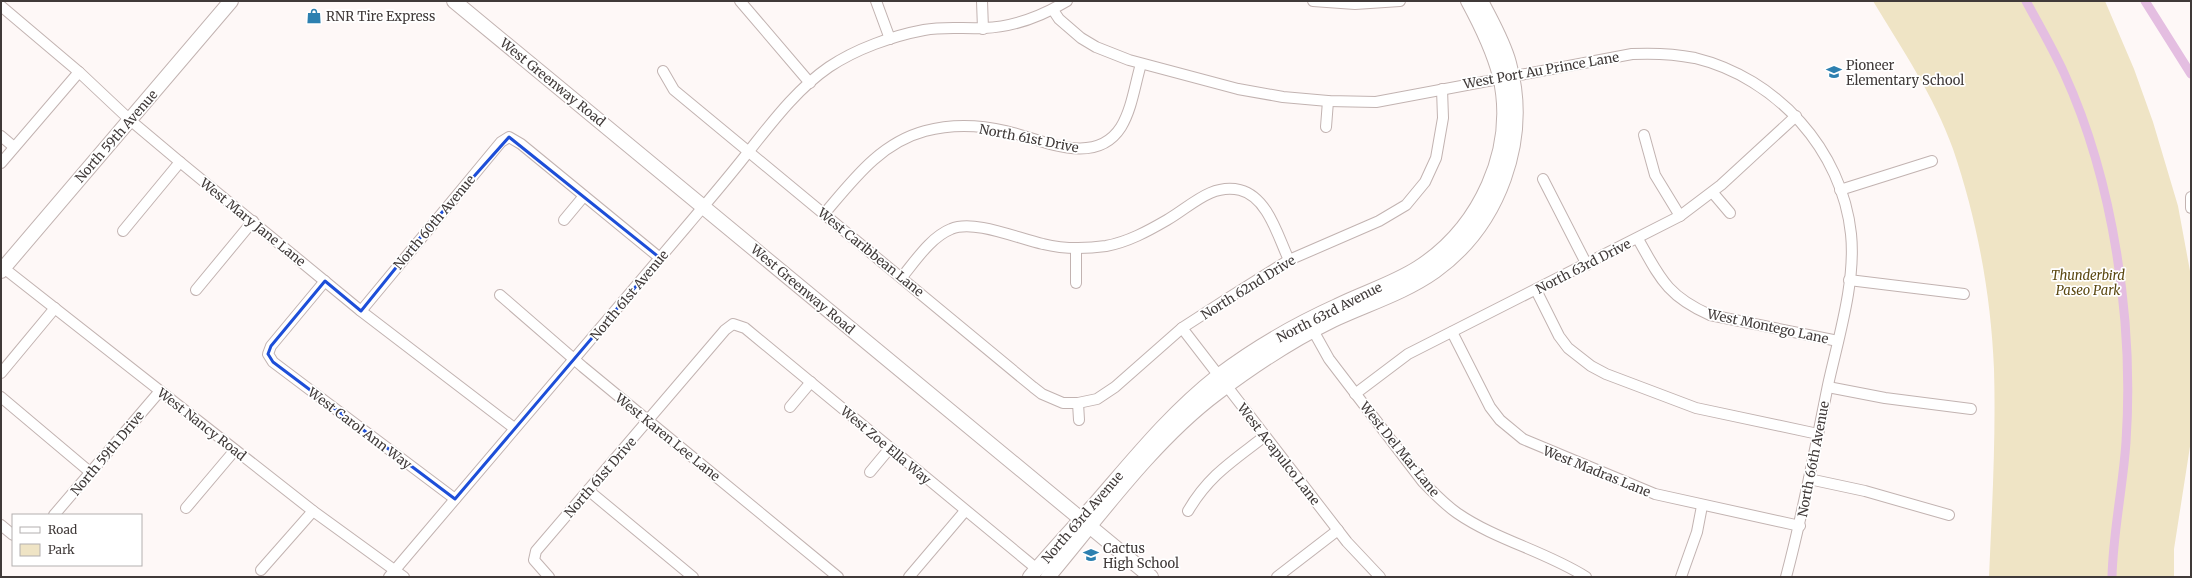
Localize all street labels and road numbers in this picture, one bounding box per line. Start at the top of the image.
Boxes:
street label: West Greenway Road [496,34,609,130]
street label: West Port Au Prince Lane [1461,48,1620,93]
street label: North 59th Avenue [71,86,161,186]
street label: North 61st Drive [978,121,1080,157]
street label: North 60th Avenue [390,171,479,273]
street label: West Mary Jane Lane [196,174,309,270]
street label: West Caribbean Lane [813,204,927,301]
street label: North 63rd Drive [1533,235,1634,298]
street label: West Greenway Road [746,240,858,338]
street label: North 61st Avenue [587,246,672,344]
street label: North 62nd Drive [1198,251,1299,323]
street label: North 63rd Avenue [1274,278,1385,346]
street label: West Montego Lane [1705,305,1830,348]
street label: West Carol Ann Way [304,383,415,473]
street label: West Nancy Road [153,384,250,464]
street label: West Karen Lee Lane [611,389,724,485]
street label: West Del Mar Lane [1355,398,1443,500]
street label: West Acapulco Lane [1233,399,1324,509]
street label: North 66th Avenue [1794,399,1833,519]
street label: West Zoe Ella Way [836,402,935,489]
street label: North 59th Drive [67,407,148,499]
street label: North 61st Drive [561,433,640,521]
street label: West Madras Lane [1540,442,1653,501]
street label: North 63rd Avenue [1038,468,1127,567]

